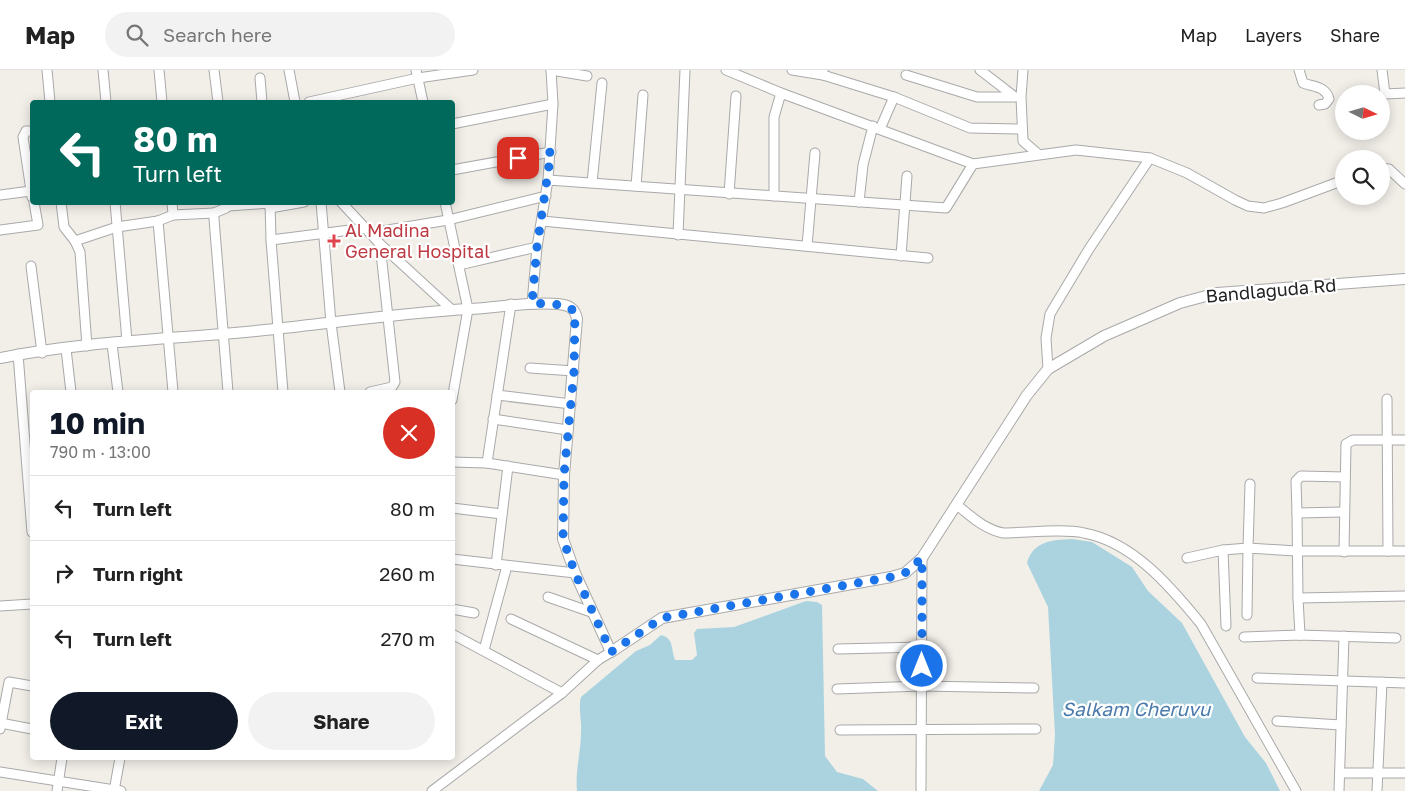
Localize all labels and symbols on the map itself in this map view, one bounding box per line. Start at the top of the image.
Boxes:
north arrow [1335,85,1390,140]
pin [497,137,539,179]
place label: Al Madina General Hospital [345,219,490,262]
marker: Al Madina General Hospital [327,234,341,248]
street label: Bandlaguda Rd [1205,273,1337,307]
position arrow [895,639,947,691]
water label: Salkam Cheruvu [1062,697,1212,720]

